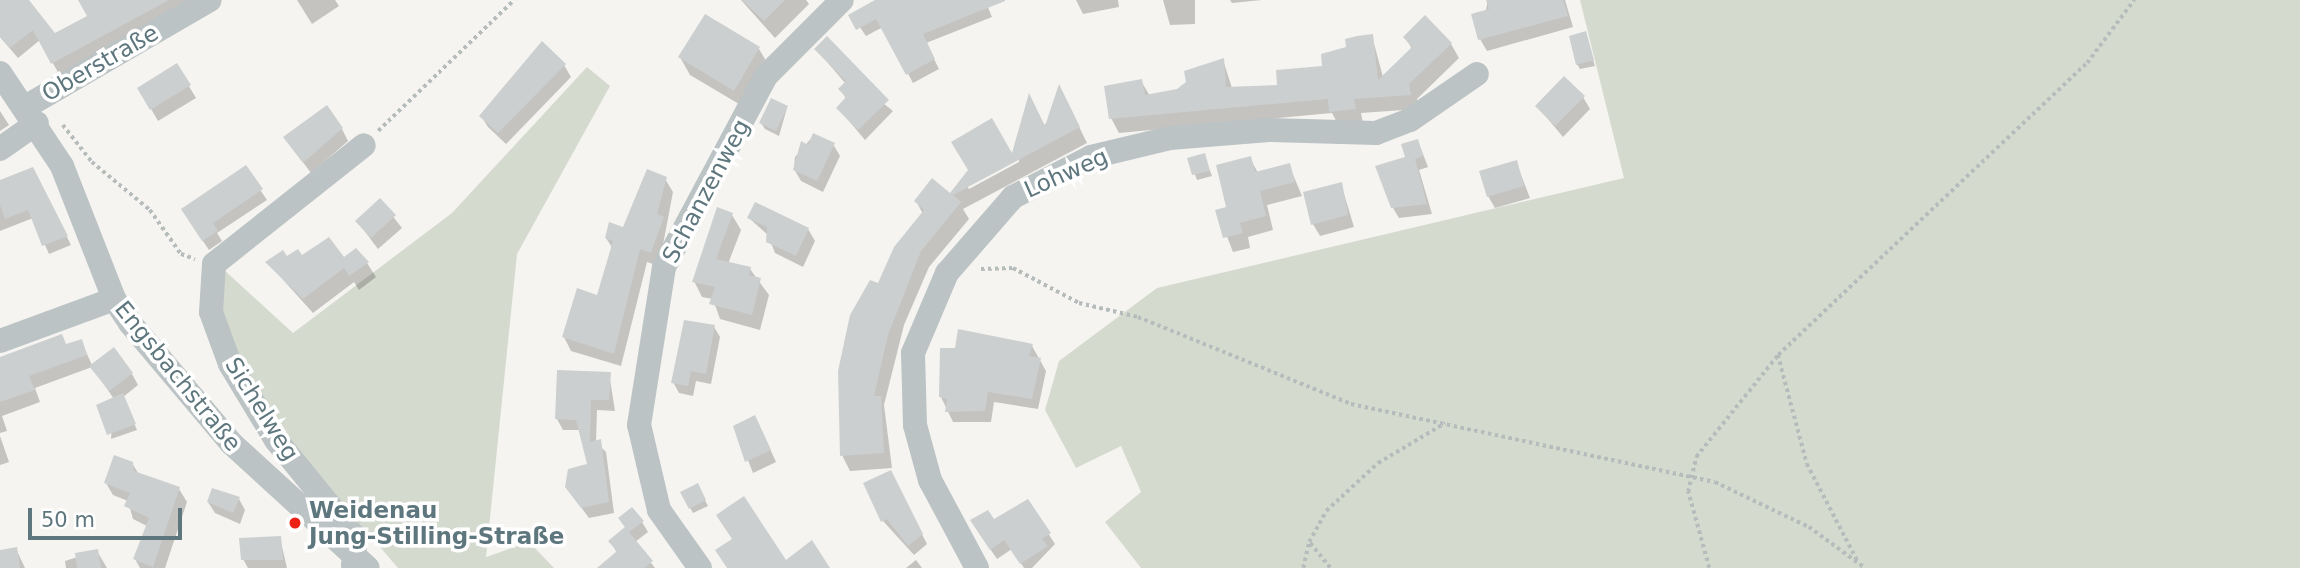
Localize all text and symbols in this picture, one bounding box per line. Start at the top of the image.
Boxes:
street label: Oberstraße [37,19,163,107]
street label: Schanzenweg [657,114,755,268]
street label: Lohweg [1020,142,1112,204]
street label: Engsbachstraße [109,296,247,456]
street label: Sichelweg [219,352,305,466]
scale bar [32,494,186,538]
place label: Weidenau Jung-Stilling-Straße [309,496,564,550]
text: 50 m [41,508,95,532]
marker: Weidenau Jung-Stilling-Straße [287,515,303,531]

